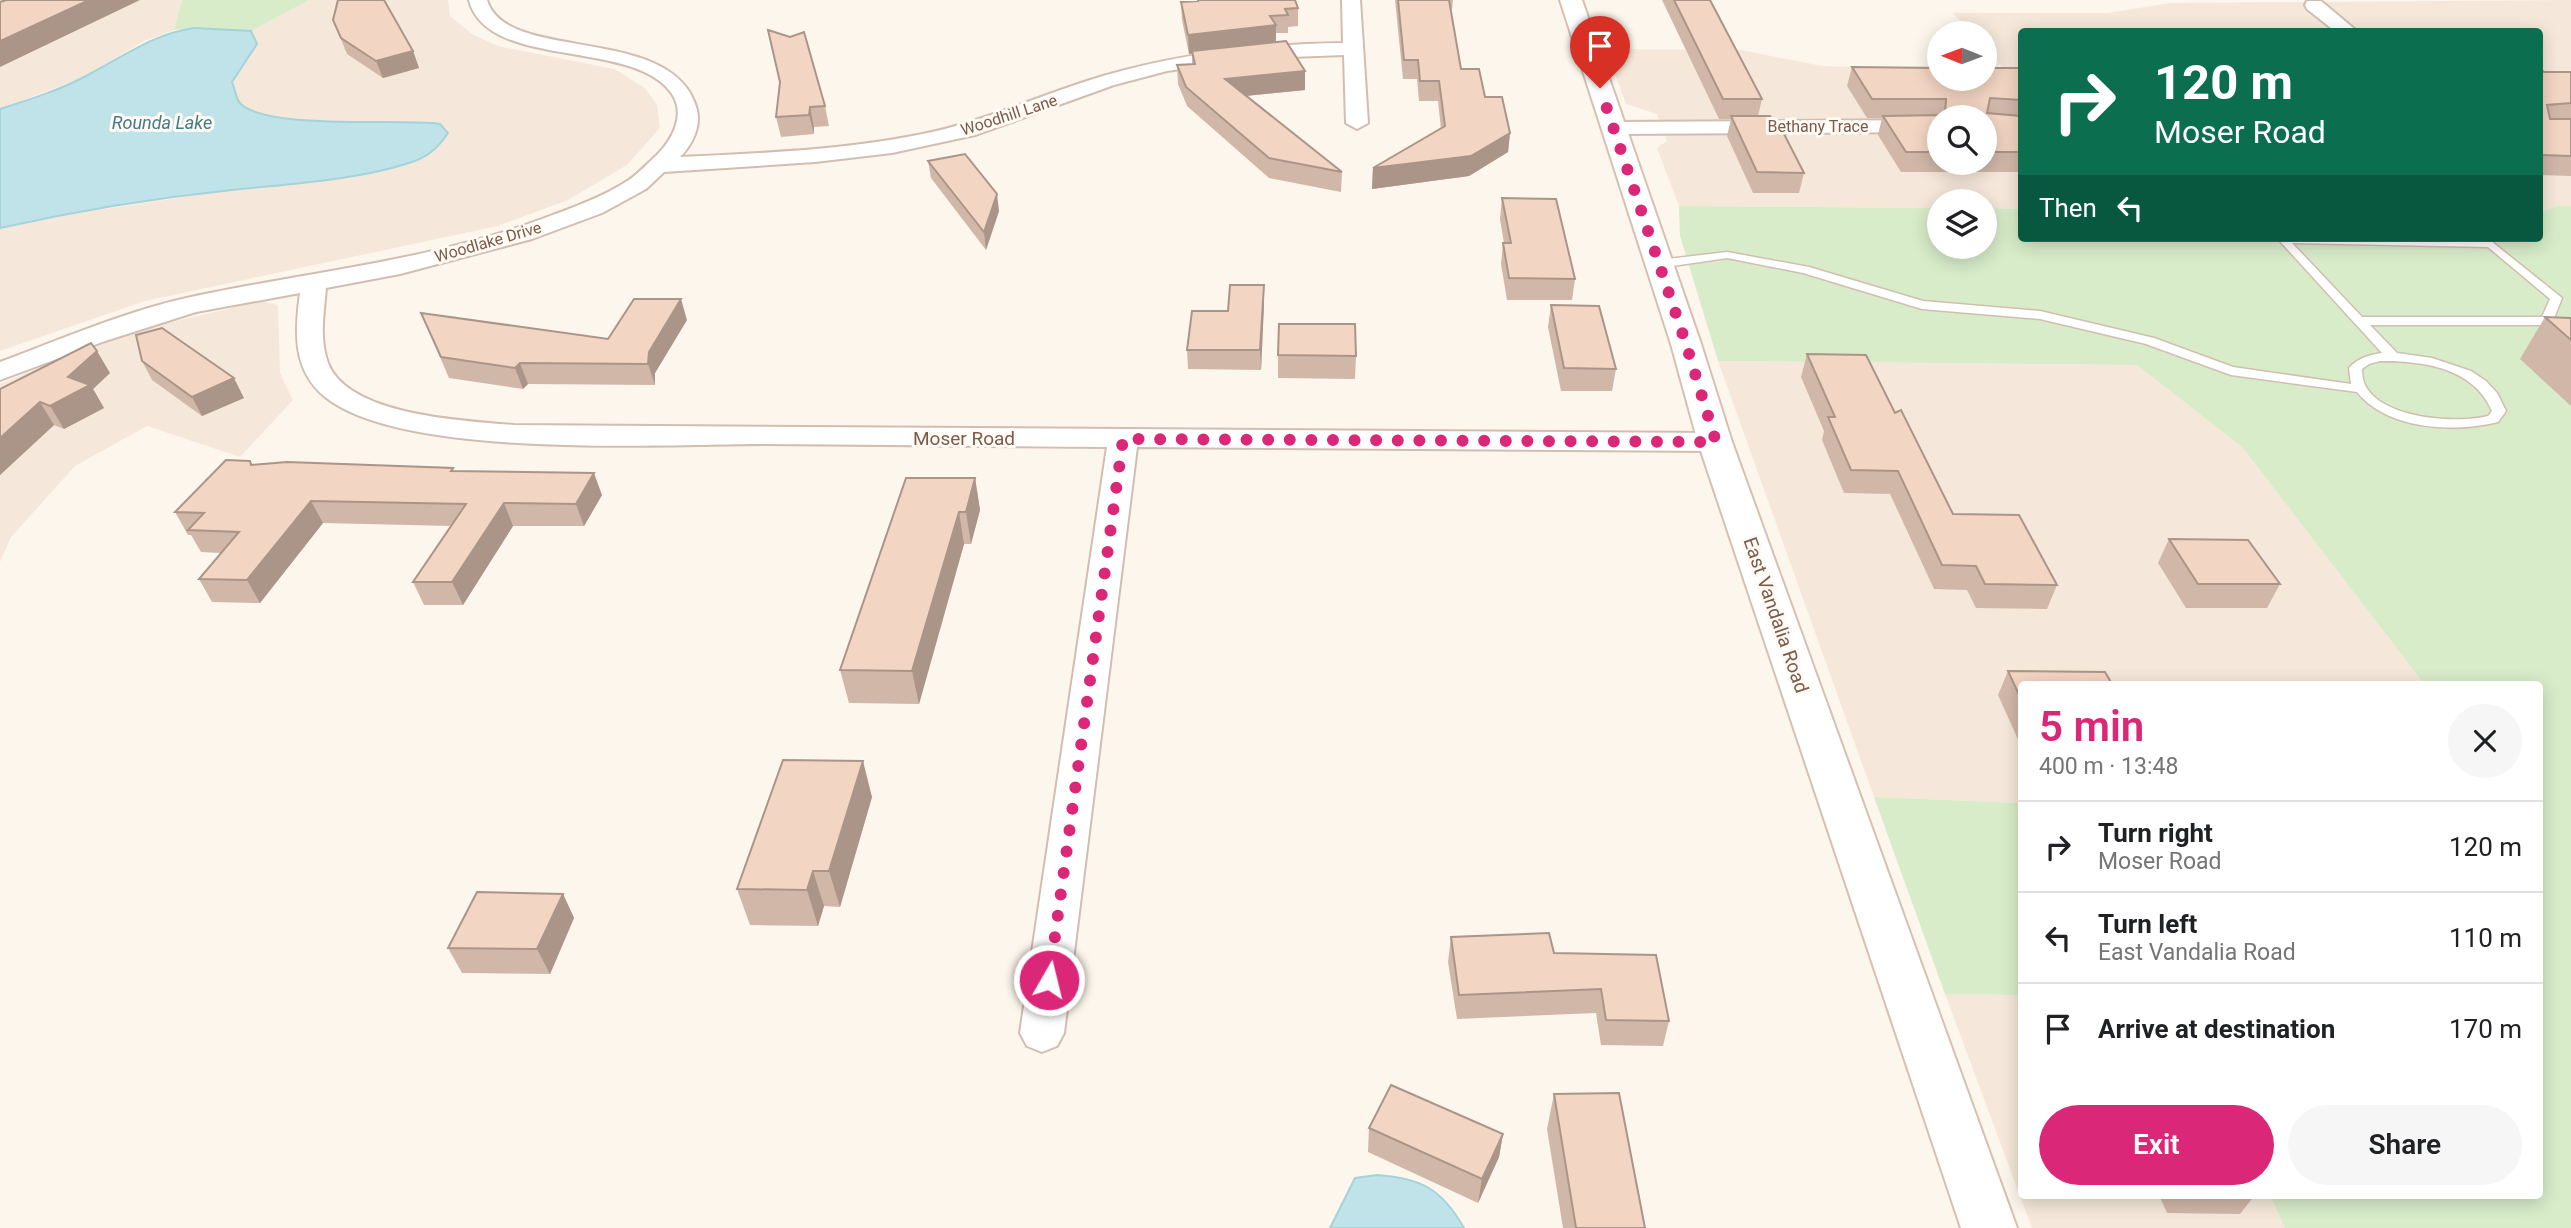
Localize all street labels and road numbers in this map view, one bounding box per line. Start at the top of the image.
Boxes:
street label: Woodhill Lane [958,90,1060,140]
street label: Bethany Trace [1768,117,1868,136]
street label: Woodlake Drive [432,218,544,266]
street label: Moser Road [913,427,1015,450]
street label: East Vandalia Road [1739,534,1813,696]

